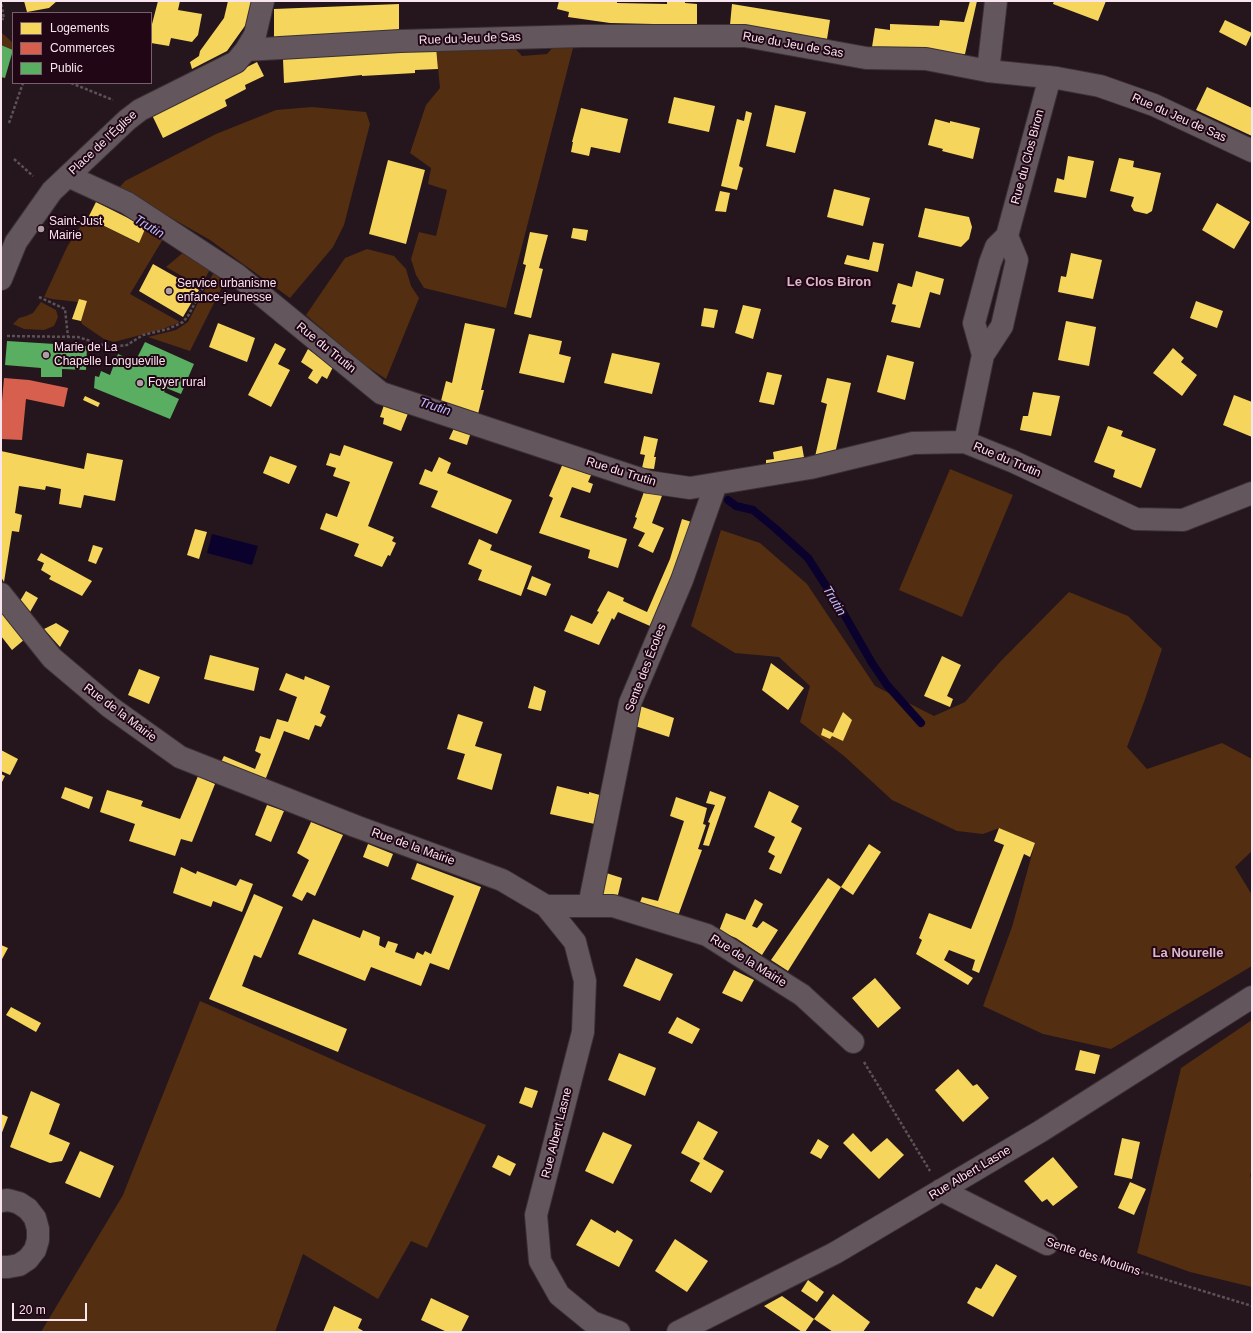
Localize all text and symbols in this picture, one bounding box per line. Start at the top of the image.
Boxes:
legend [12,12,152,84]
text: Logements [50,21,109,35]
street label: Rue du Jeu de Sas [741,29,845,61]
street label: Rue du Jeu de Sas [419,30,521,48]
text: Commerces [50,41,115,55]
text: Public [50,61,83,75]
street label: Rue du Jeu de Sas [1129,91,1229,145]
street label: Place de l'Église [66,108,140,178]
street label: Rue du Clos Biron [1008,108,1048,206]
water label: Trutin [131,212,167,242]
place label: Saint-Just Mairie [49,215,102,243]
marker: Saint-Just Mairie [36,224,46,234]
district label: Le Clos Biron [787,274,871,290]
place label: Service urbanisme enfance-jeunesse [177,277,276,305]
marker: Service urbanisme enfance-jeunesse [164,286,174,296]
street label: Rue du Trutin [293,320,359,376]
place label: Marie de La Chapelle Longueville [54,341,165,369]
marker: Marie de La Chapelle Longueville [41,350,51,360]
place label: Foyer rural [148,376,206,390]
marker: Foyer rural [135,378,145,388]
water label: Trutin [417,395,453,419]
street label: Rue du Trutin [971,439,1043,481]
street label: Rue du Trutin [584,455,658,489]
water label: Trutin [819,583,849,619]
street label: Sente des Écoles [623,622,669,714]
street label: Rue de la Mairie [81,681,159,745]
street label: Rue de la Mairie [369,825,457,869]
street label: Rue de la Mairie [707,932,789,990]
district label: La Nourelle [1153,945,1223,961]
street label: Rue Albert Lasne [539,1086,575,1180]
street label: Rue Albert Lasne [927,1143,1013,1203]
street label: Sente des Moulins [1044,1235,1142,1279]
scale bar [14,1295,89,1321]
text: 20 m [19,1303,46,1317]

